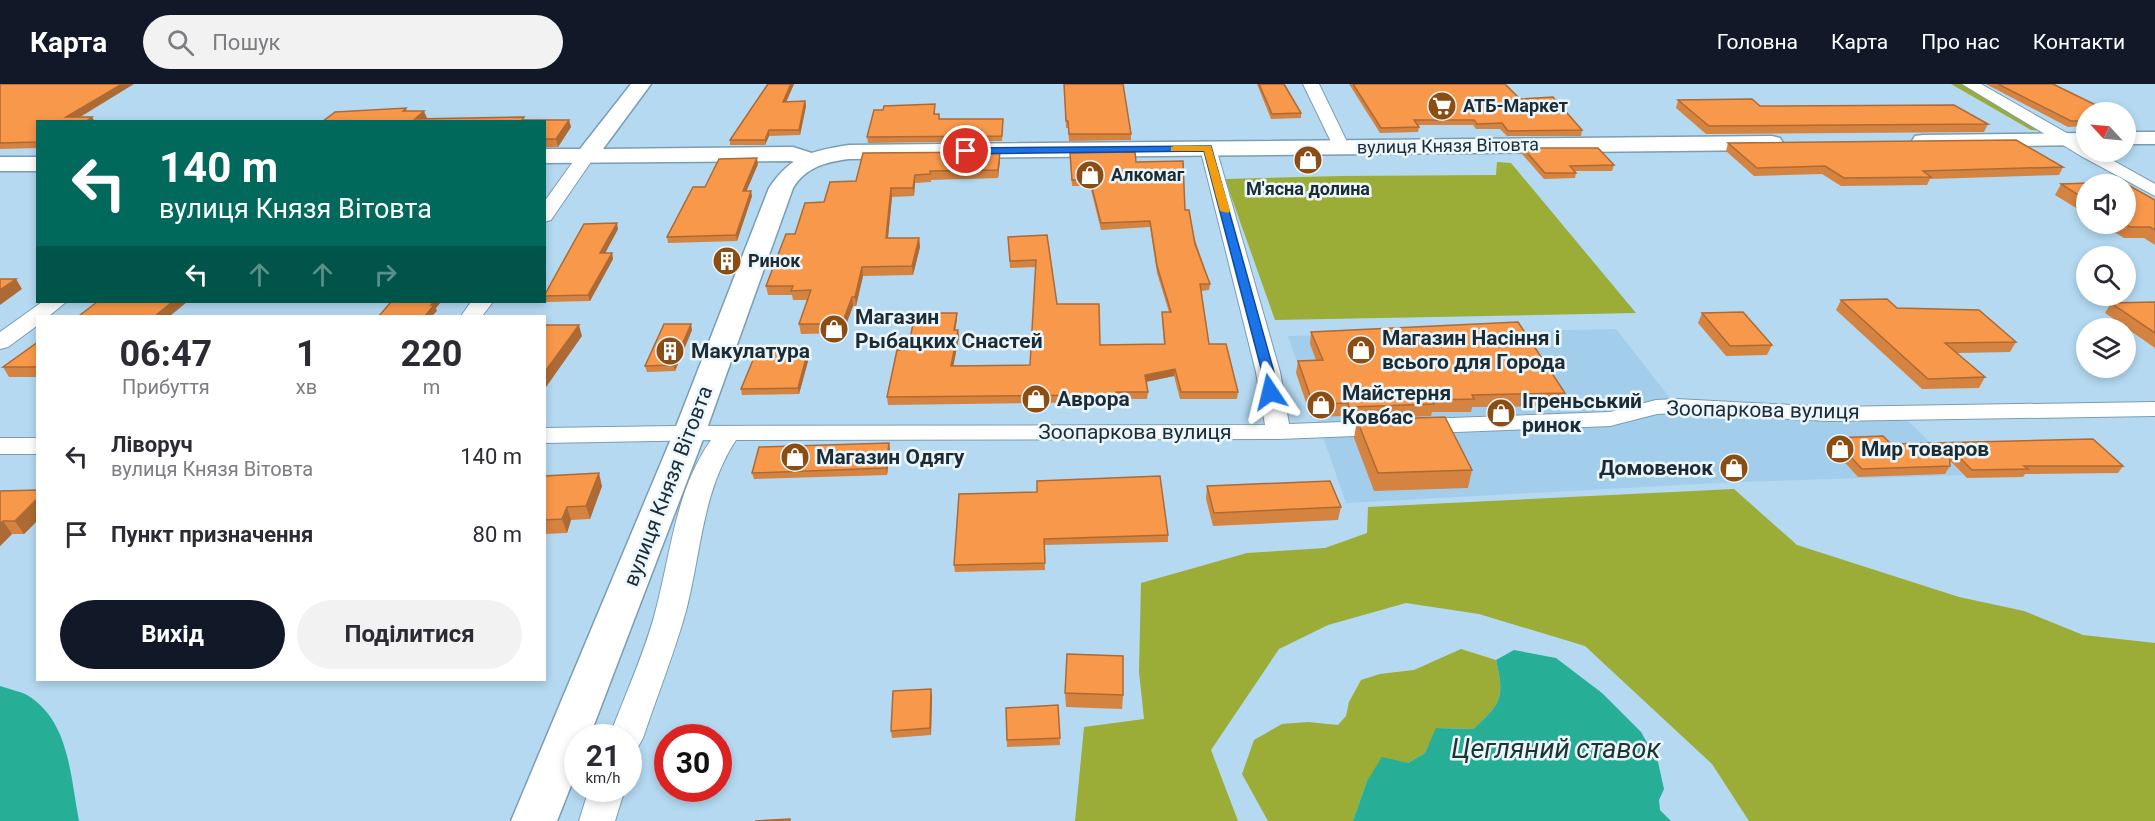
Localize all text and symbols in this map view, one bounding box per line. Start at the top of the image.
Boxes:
search box [143,15,563,69]
text: Карта [30,26,107,59]
icon: search [164,26,197,59]
text: Пошук [212,30,280,55]
text: Головна [1717,30,1798,54]
text: Карта [1831,30,1888,54]
text: Про нас [1921,30,2000,54]
text: Контакти [2033,30,2125,54]
supermarket icon: АТБ-Маркет [1426,90,1458,122]
place label: АТБ-Маркет [1463,95,1568,116]
north arrow [2076,102,2136,162]
map controls [2076,102,2136,378]
pin [940,125,991,176]
street label: вулиця Князя Вітовта [1357,133,1539,158]
icon: arrive [949,134,982,167]
text: 140 m [159,143,278,192]
icon: left [60,144,138,222]
shop icon: М'ясна долина [1292,144,1324,176]
shop icon: Алкомаг [1074,159,1106,191]
place label: Алкомаг [1111,164,1185,185]
button: sound [2076,174,2136,234]
place label: М'ясна долина [1246,178,1370,199]
text: вулиця Князя Вітовта [159,193,432,225]
building icon: Ринок [711,245,743,277]
button: search [2076,246,2136,306]
place label: Ринок [748,250,801,271]
icon: left [180,258,213,291]
icon: ahead [243,258,276,291]
icon: ahead [306,258,339,291]
icon: right [369,258,402,291]
place label: Магазин Рыбацких Снастей [855,305,1043,353]
shop icon: Магазин Рыбацких Снастей [818,313,850,345]
button: layers [2076,318,2136,378]
place label: Магазин Насіння і всього для Города [1382,326,1565,374]
text: 06:47 [119,333,212,375]
text: 1 [296,333,317,375]
text: 220 [401,333,463,375]
shop icon: Магазин Насіння і всього для Города [1345,334,1377,366]
building icon: Макулатура [654,335,686,367]
place label: Макулатура [691,339,810,363]
position arrow [1238,360,1302,424]
text: Прибуття [122,375,210,399]
text: хв [296,375,317,399]
text: m [423,375,440,399]
place label: Майстерня Ковбас [1342,381,1451,429]
street label: вулиця Князя Вітовта [619,383,717,589]
shop icon: Аврора [1020,383,1052,415]
place label: Аврора [1057,387,1130,411]
shop icon: Майстерня Ковбас [1305,389,1337,421]
place label: Ігреньський ринок [1522,389,1642,437]
street label: Зоопаркова вулиця [1666,396,1860,424]
shop icon: Ігреньський ринок [1485,397,1517,429]
street label: Зоопаркова вулиця [1038,420,1232,444]
text: Ліворуч [111,432,193,457]
shop icon: Мир товаров [1824,433,1856,465]
place label: Мир товаров [1861,437,1989,461]
icon: left [60,440,93,473]
shop icon: Магазин Одягу [779,441,811,473]
text: 140 m [460,444,522,469]
place label: Магазин Одягу [816,445,965,469]
shop icon: Домовенок [1718,452,1750,484]
place label: Домовенок [1599,456,1713,480]
text: вулиця Князя Вітовта [111,457,313,481]
icon: arrive [60,518,93,551]
text: Пункт призначення [111,522,313,547]
text: 80 m [473,522,522,547]
button: Вихід [60,600,285,669]
button: Поділитися [297,600,522,669]
speed limit sign: 30 [654,724,732,802]
water label: Цегляний ставок [1451,733,1662,765]
text: 21 [586,738,620,773]
text: km/h [585,769,621,787]

